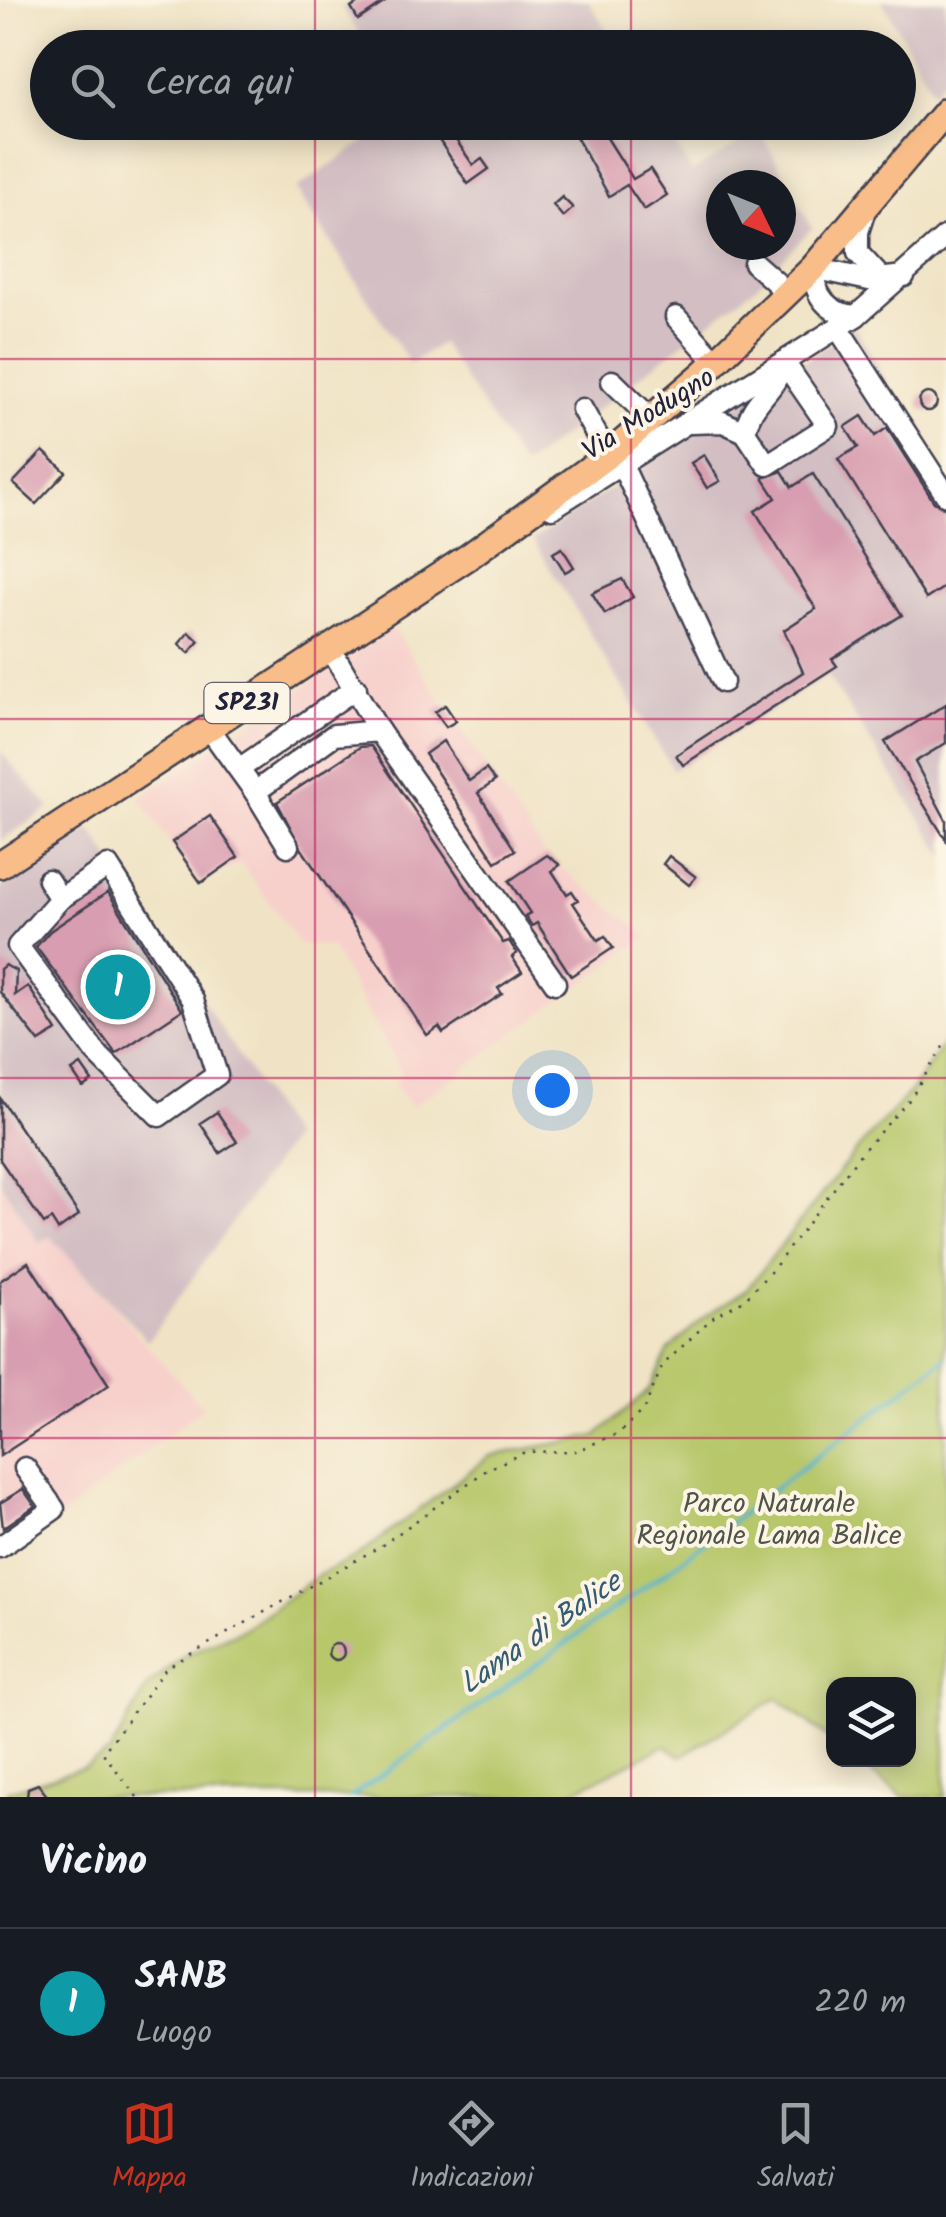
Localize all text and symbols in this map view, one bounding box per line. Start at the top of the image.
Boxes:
search box [30,30,916,140]
text: Cerca qui [145,55,293,115]
icon: search [65,58,120,113]
north arrow [706,170,796,260]
street label: Via Modugno [574,356,724,474]
road number: SP231 [204,683,290,723]
pin: 1 [86,950,150,1024]
your location [527,1065,578,1116]
park label: Parco Naturale Regionale Lama Balice [637,1482,902,1559]
water label: Lama di Balice [450,1559,634,1708]
map controls [826,1677,916,1767]
button: layers [826,1677,916,1767]
text: Vicino [40,1829,147,1896]
text: SANB [135,1948,228,2008]
text: 1 [68,1978,77,2029]
text: 220 m [815,1978,906,2029]
text: Luogo [135,2008,212,2059]
tab: Mappa [112,2096,187,2201]
tab: Indicazioni [410,2096,533,2201]
tab: Salvati [757,2096,834,2201]

